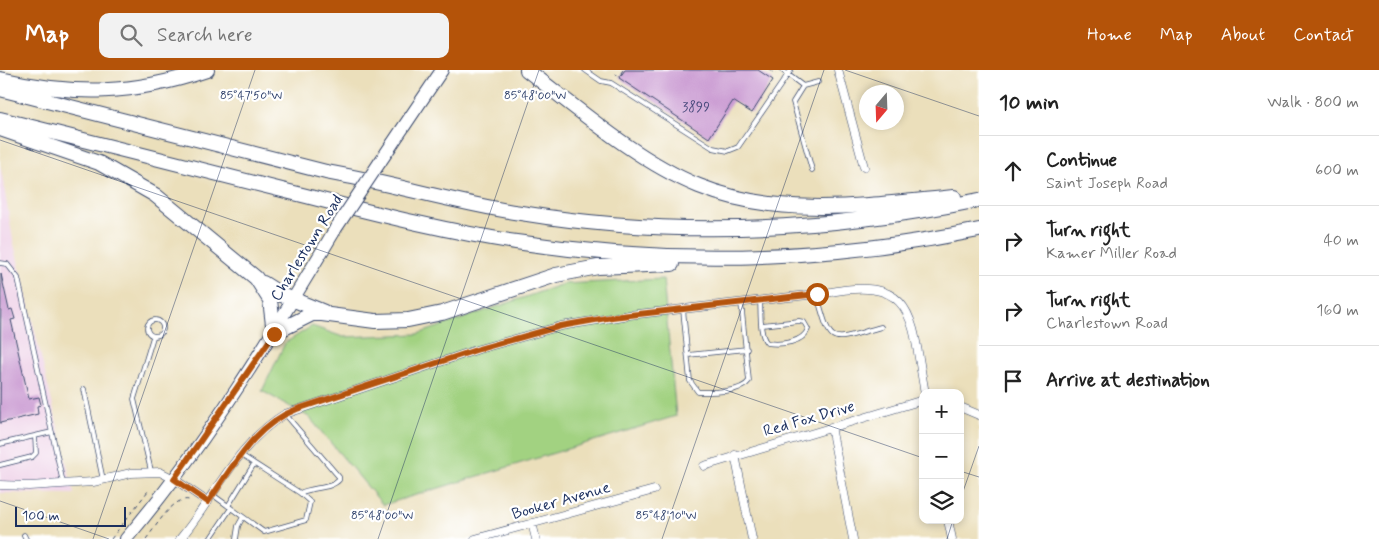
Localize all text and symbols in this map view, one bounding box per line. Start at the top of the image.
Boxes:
search box [99,13,449,58]
text: Map [25,20,69,51]
icon: search [117,21,145,49]
text: Search here [157,23,253,48]
text: Home [1087,23,1132,47]
text: Map [1160,23,1193,47]
text: About [1221,23,1265,47]
text: Contact [1293,23,1354,47]
north arrow [859,85,904,130]
text: 85°47'50"W [220,88,282,104]
text: 85°48'00"W [504,88,566,104]
text: 10 min [999,89,1059,117]
text: Walk · 800 m [1267,92,1359,113]
house number: 3899 [682,98,710,116]
text: Continue [1046,148,1117,173]
icon: ahead [999,157,1027,185]
text: 600 m [1315,160,1359,181]
text: Saint Joseph Road [1046,173,1168,194]
street label: Charlestown Road [266,191,348,305]
text: Turn right [1046,218,1130,243]
icon: right [999,227,1027,255]
text: 40 m [1323,230,1359,251]
text: Kamer Miller Road [1046,243,1177,264]
route start [806,283,829,306]
text: Turn right [1046,288,1130,313]
icon: right [999,297,1027,325]
text: 160 m [1316,300,1359,321]
text: Charlestown Road [1046,313,1168,334]
route end [263,323,286,346]
icon: arrive [999,367,1027,395]
text: Arrive at destination [1046,368,1210,393]
map controls [919,389,964,524]
button: + [919,389,964,434]
street label: Red Fox Drive [761,396,857,442]
button: − [919,434,964,479]
street label: Booker Avenue [509,477,613,525]
button: layers [919,479,964,524]
scale bar [15,504,126,527]
text: 100 m [22,507,60,525]
text: 85°48'00"W [351,508,413,524]
text: 85°48'10"W [636,508,697,524]

